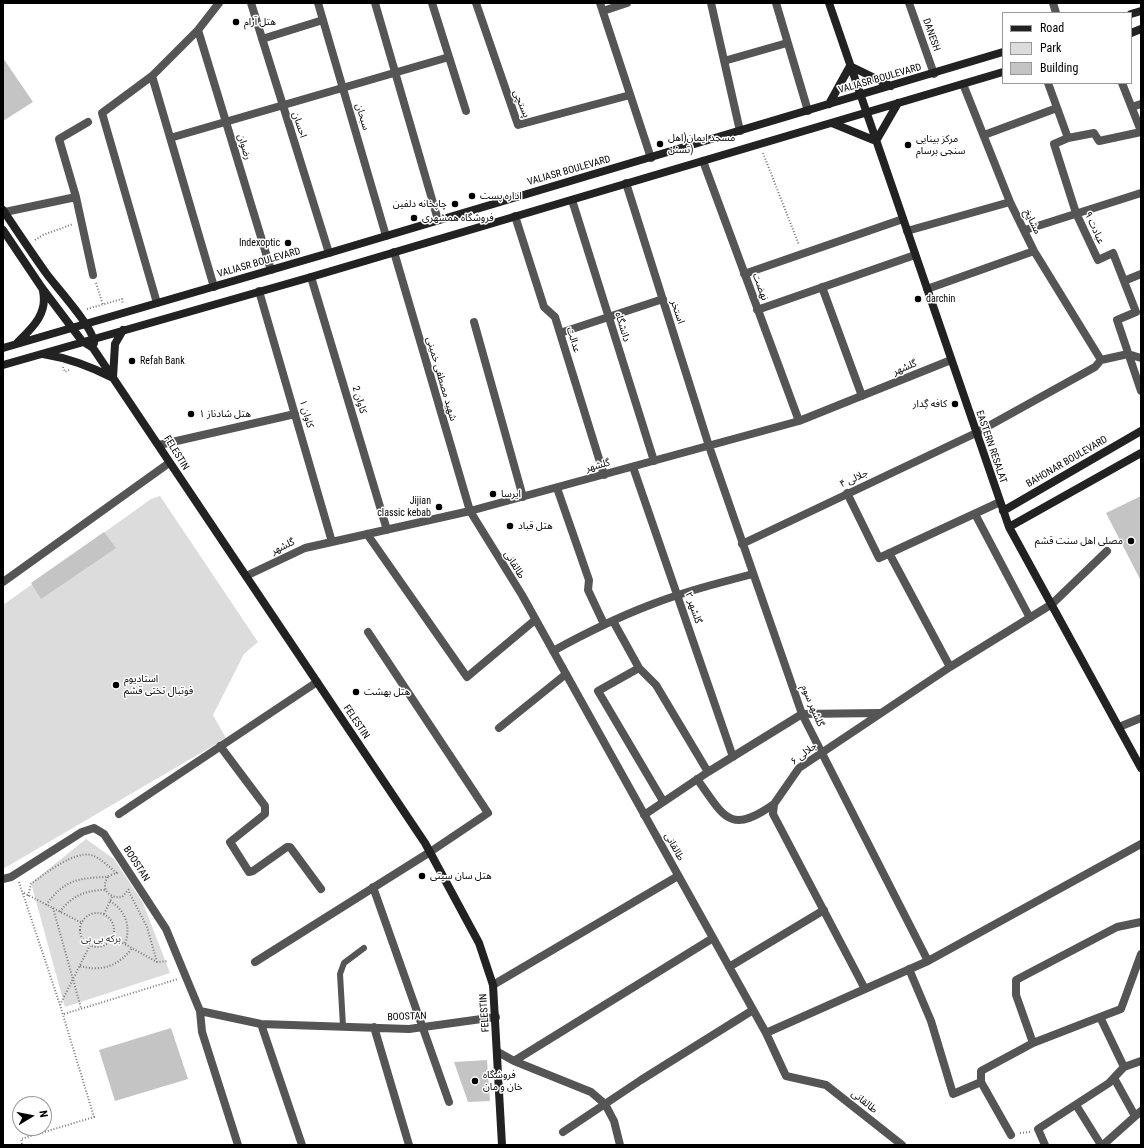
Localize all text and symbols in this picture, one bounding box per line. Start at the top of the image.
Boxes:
legend [1002,12,1132,84]
place label: هتل آرام [244,16,276,28]
marker: هتل آرام [231,17,241,27]
street label: DANESH [920,17,942,53]
text: Road [1040,21,1064,35]
text: Park [1040,41,1061,55]
street label: VALIASR BOULEVARD [837,61,923,97]
text: Building [1040,61,1078,75]
street label: پستچی [510,88,532,120]
street label: سبحان [352,102,372,132]
street label: احسان [289,111,309,139]
place label: مسجد ایمان(اهل تسنن) [668,132,735,156]
street label: رضوان [234,133,254,161]
place label: مرکز بینایی سنجی برسام [916,133,965,156]
marker: مسجد ایمان(اهل تسنن) [655,139,665,149]
marker: مرکز بینایی سنجی برسام [903,140,913,150]
street label: VALIASR BOULEVARD [526,153,612,189]
place label: اداره پست [480,190,522,202]
marker: اداره پست [467,191,477,201]
place label: چاپخانه دلفین [393,198,447,210]
marker: چاپخانه دلفین [450,199,460,209]
street label: مشایخ [1021,208,1043,236]
street label: عبادت ۹ [1081,210,1107,246]
place label: فروشگاه همشهری [422,212,494,224]
marker: فروشگاه همشهری [409,213,419,223]
place label: Indexoptic [239,237,280,249]
marker: Indexoptic [283,238,293,248]
street label: VALIASR BOULEVARD [216,245,302,281]
street label: نهضت [750,272,770,302]
place label: darchin [926,293,955,305]
marker: darchin [913,294,923,304]
street label: استخر [668,299,686,325]
street label: دانشگاه [612,311,632,343]
street label: عدالت [563,326,583,354]
street label: شهید مصطفی خمینی [423,336,459,422]
place label: Refah Bank [140,355,185,367]
marker: Refah Bank [127,356,137,366]
street label: گلشهر [891,358,919,378]
street label: کاوان 2 [349,385,369,415]
place label: کافه گِدار [913,398,947,410]
street label: کاوان ۱ [296,399,316,429]
marker: کافه گِدار [950,399,960,409]
place label: هتل شادناز ۱ [199,408,251,420]
marker: هتل شادناز ۱ [186,409,196,419]
street label: EASTERN RESALAT [973,409,1009,485]
street label: FELESTIN [161,433,191,473]
street label: BAHONAR BOULEVARD [1024,434,1110,490]
street label: گلشهر [585,457,611,475]
street label: جلالی ۴ [838,467,870,491]
place label: ایرسا [501,488,521,500]
marker: ایرسا [488,489,498,499]
place label: Jijian classic kebab [377,495,431,518]
marker: Jijian classic kebab [434,502,444,512]
place label: هتل قباد [518,520,553,532]
marker: هتل قباد [505,521,515,531]
place label: مصلی اهل سنت قشم [1035,535,1123,547]
street label: گلشهر [269,536,297,558]
marker: مصلی اهل سنت قشم [1126,536,1136,546]
street label: طالقانی [501,549,527,581]
street label: گلشهر ۲ [682,591,704,625]
place label: استادیوم فوتبال تختی قشم [124,673,193,696]
marker: استادیوم فوتبال تختی قشم [111,680,121,690]
street label: گلشهر سوم [798,683,826,729]
place label: هتل بهشت [364,686,410,698]
marker: هتل بهشت [351,687,361,697]
street label: FELESTIN [340,703,372,741]
street label: جلالی ۶ [789,740,819,768]
street label: طالقانی [661,831,687,863]
street label: BOOSTAN [120,844,152,884]
place label: هتل سان سیتی [430,870,492,882]
marker: هتل سان سیتی [417,871,427,881]
park label: برکه بی بی [81,933,121,945]
street label: FELESTIN [478,993,492,1033]
street label: BOOSTAN [387,1010,427,1024]
place label: فروشگاه خان و مان [483,1069,523,1092]
marker: فروشگاه خان و مان [470,1076,480,1086]
street label: طالقانی [848,1088,880,1116]
north arrow [12,1096,52,1136]
text: N [36,1110,50,1118]

